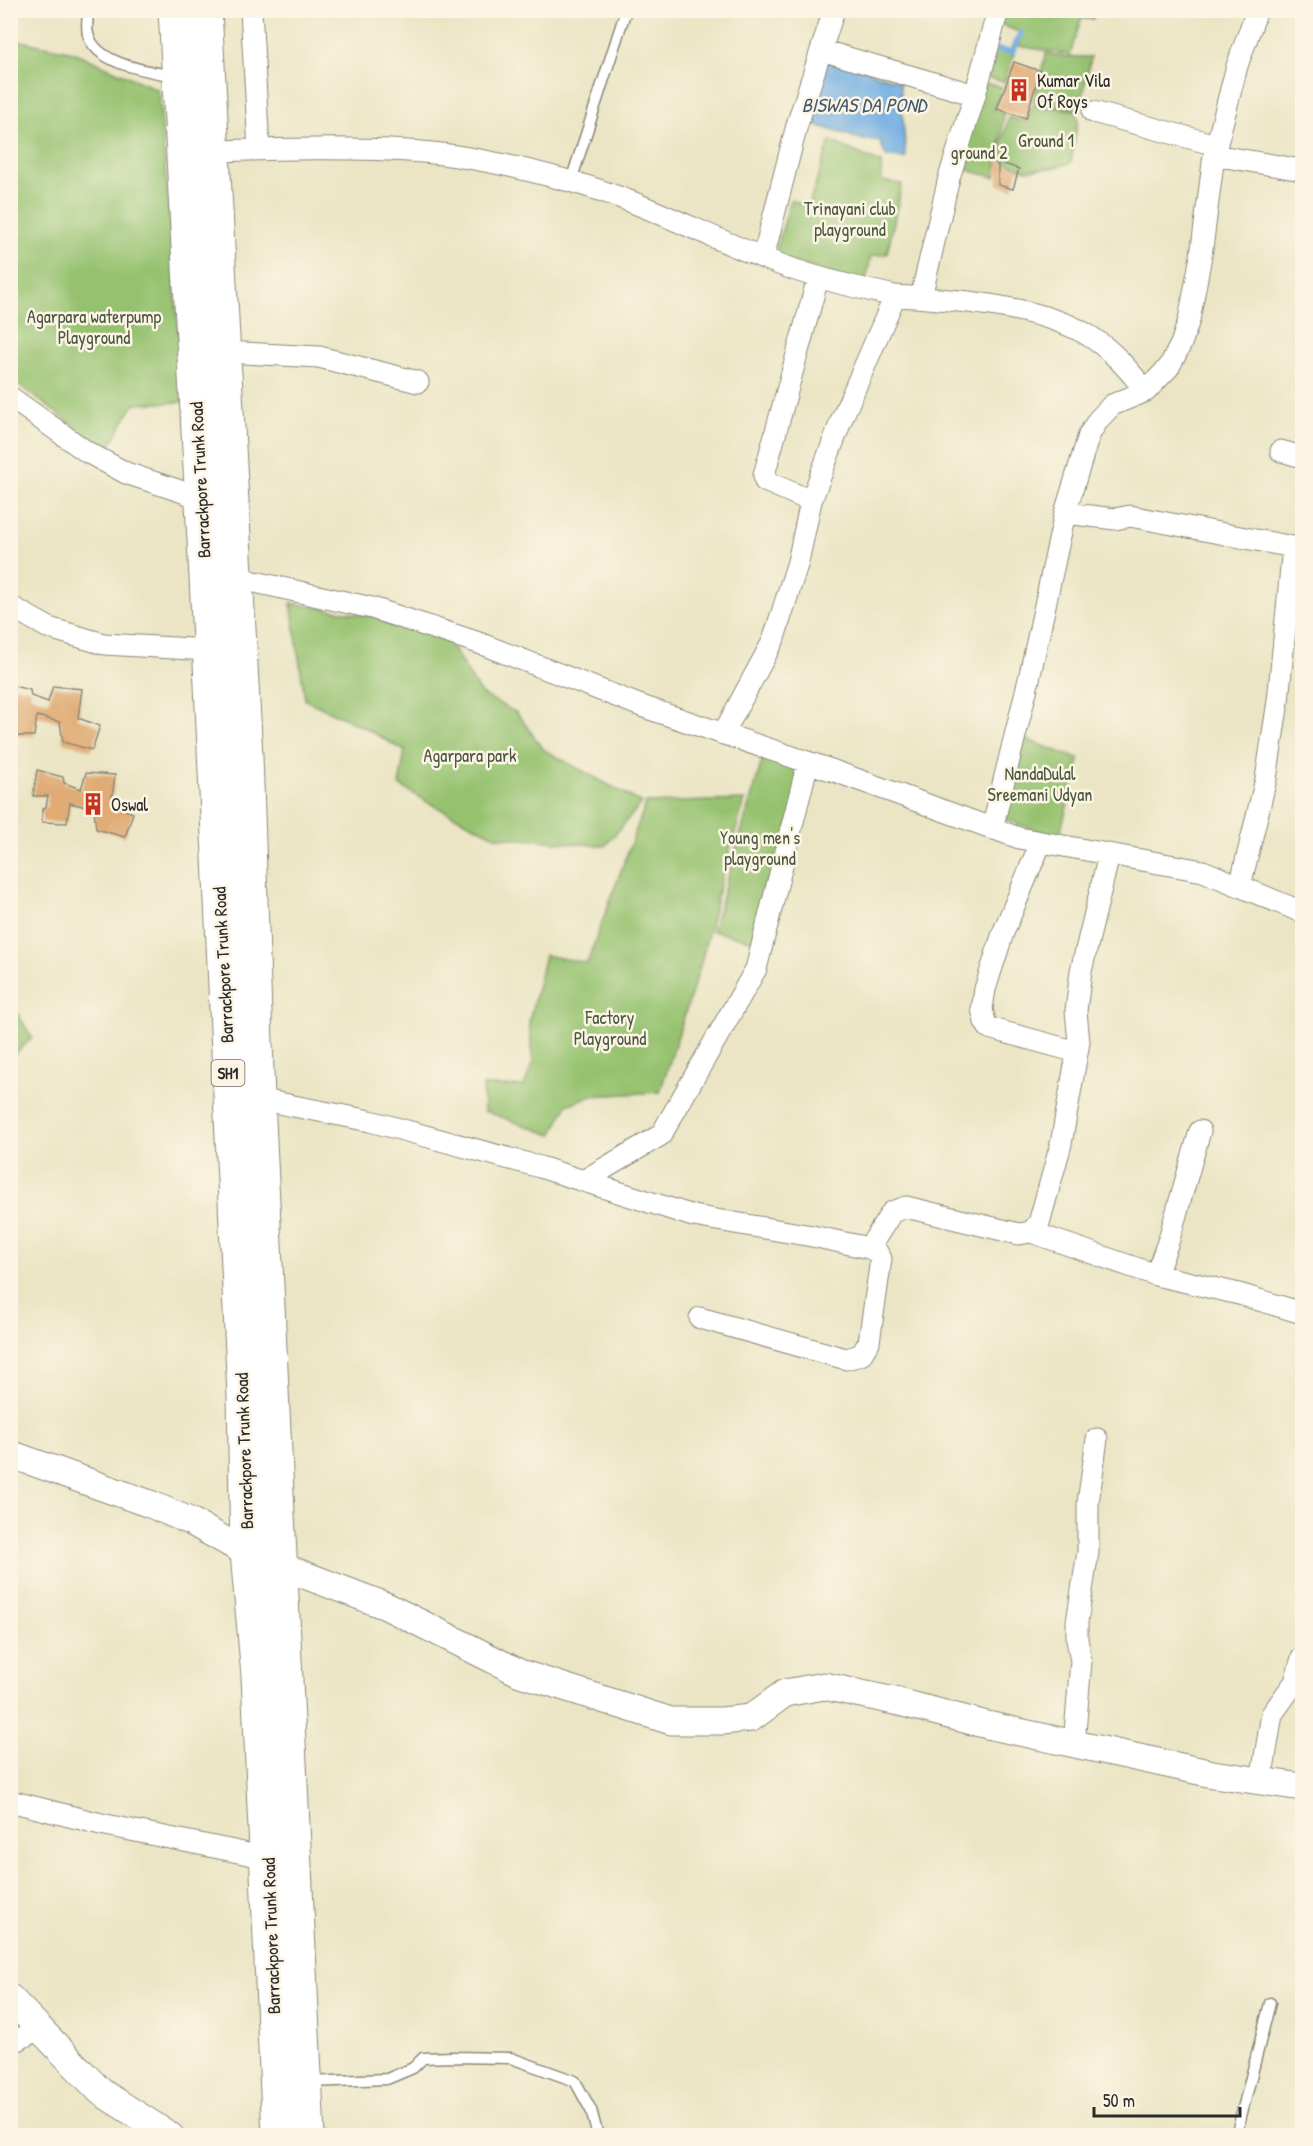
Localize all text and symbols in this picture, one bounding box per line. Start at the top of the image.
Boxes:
place label: Kumar Vila Of Roys [1037,68,1110,114]
building icon: Kumar Vila Of Roys [1006,77,1032,103]
water label: BISWAS DA POND [802,91,929,118]
park label: Ground 1 [1018,128,1074,153]
park label: ground 2 [950,140,1008,165]
park label: Trinayani club playground [804,196,896,242]
park label: Agarpara waterpump Playground [27,304,161,350]
street label: Barrackpore Trunk Road [183,401,217,559]
park label: Agarpara park [424,743,517,768]
park label: NandaDulal Sreemani Udyan [988,761,1092,807]
building icon: Oswal [80,791,106,817]
place label: Oswal [111,792,148,817]
park label: Young men's playground [720,825,800,871]
street label: Barrackpore Trunk Road [206,886,240,1044]
park label: Factory Playground [574,1005,646,1051]
road number: SH1 [212,1060,244,1086]
street label: Barrackpore Trunk Road [229,1372,259,1530]
street label: Barrackpore Trunk Road [256,1857,286,2015]
scale bar [1094,2080,1240,2118]
text: 50 m [1103,2088,1135,2113]

